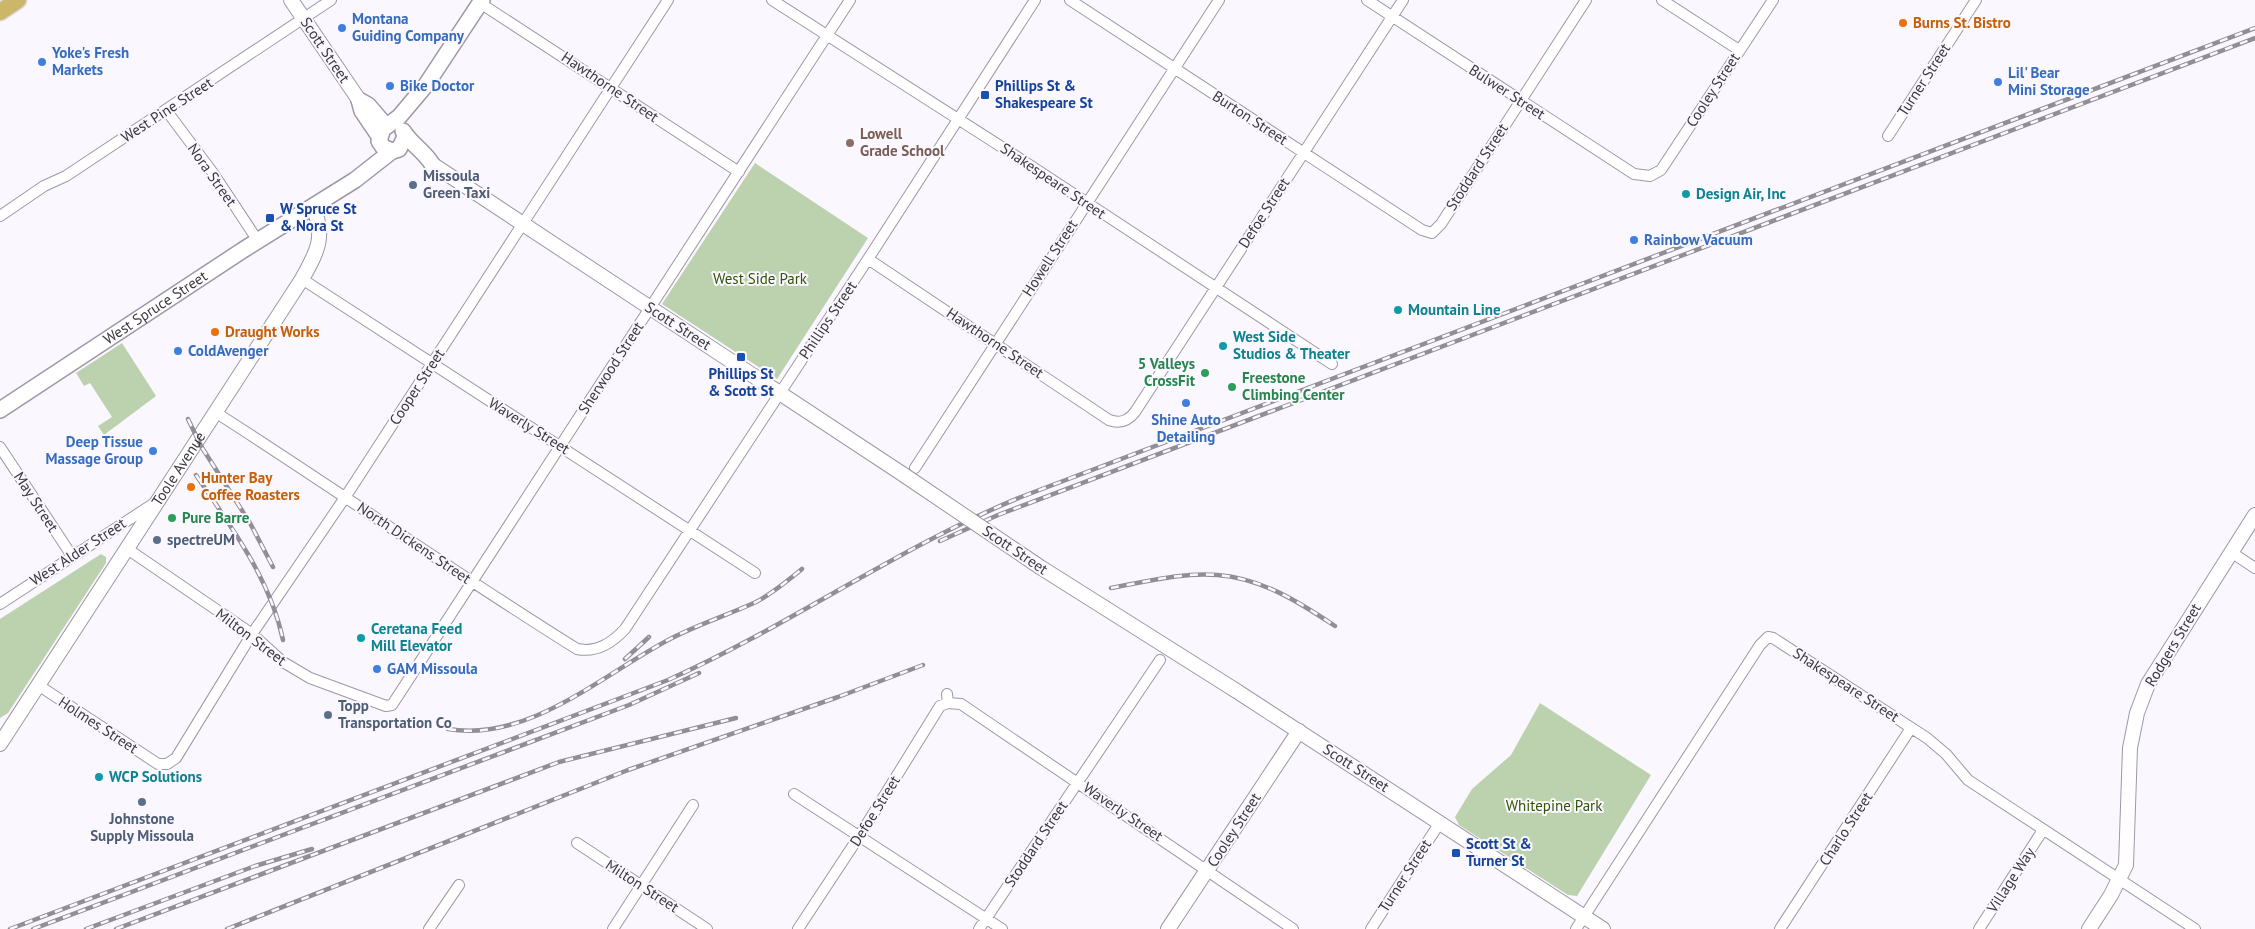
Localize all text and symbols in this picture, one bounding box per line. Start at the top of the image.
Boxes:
place label: Montana Guiding Company [352,9,465,45]
street label: Scott Street [297,13,354,86]
place label: Burns St. Bistro [1913,13,2011,32]
marker: Burns St. Bistro [1897,17,1909,29]
marker: Montana Guiding Company [336,22,348,34]
street label: Turner Street [1893,40,1954,120]
place label: Yoke's Fresh Markets [51,43,129,79]
street label: Hawthorne Street [558,47,662,126]
street label: Cooley Street [1682,49,1744,130]
marker: Yoke's Fresh Markets [36,56,48,68]
street label: Bulwer Street [1466,60,1549,123]
place label: Lil' Bear Mini Storage [2008,63,2090,99]
street label: West Pine Street [117,73,216,146]
place label: Bike Doctor [400,76,475,95]
place label: Phillips St & Shakespeare St [995,76,1093,112]
marker: Lil' Bear Mini Storage [1992,76,2004,88]
marker: Bike Doctor [384,80,396,92]
street label: Burton Street [1209,86,1291,149]
marker: Phillips St & Shakespeare St [979,89,991,101]
street label: Stoddard Street [1441,120,1512,214]
place label: Lowell Grade School [860,124,945,160]
marker: Lowell Grade School [844,137,856,149]
street label: Shakespeare Street [997,138,1109,223]
street label: Nora Street [184,139,241,210]
place label: Missoula Green Taxi [423,166,490,202]
street label: Defoe Street [1234,174,1293,251]
marker: Missoula Green Taxi [407,179,419,191]
place label: Design Air, Inc [1696,184,1787,203]
marker: Design Air, Inc [1680,188,1692,200]
place label: W Spruce St & Nora St [280,199,357,235]
marker: W Spruce St & Nora St [264,212,276,224]
street label: Howell Street [1018,216,1081,300]
place label: Rainbow Vacuum [1644,230,1753,249]
marker: Rainbow Vacuum [1628,234,1640,246]
street label: West Spruce Street [99,266,211,348]
park label: West Side Park [713,269,808,288]
street label: Phillips Street [795,277,861,362]
street label: Scott Street [642,297,715,354]
place label: Mountain Line [1408,300,1501,319]
street label: Hawthorne Street [943,303,1047,382]
marker: Mountain Line [1392,304,1404,316]
street label: Sherwood Street [574,318,647,417]
place label: Draught Works [225,322,320,341]
marker: Draught Works [209,326,221,338]
place label: West Side Studios & Theater [1233,327,1351,363]
marker: West Side Studios & Theater [1217,340,1229,352]
place label: ColdAvenger [188,341,269,360]
marker: ColdAvenger [172,345,184,357]
street label: Cooper Street [385,345,448,429]
marker: Phillips St & Scott St [735,351,747,363]
place label: 5 Valleys CrossFit [1138,354,1196,390]
place label: Phillips St & Scott St [708,364,775,400]
marker: 5 Valleys CrossFit [1199,367,1211,379]
place label: Freestone Climbing Center [1242,368,1345,404]
marker: Freestone Climbing Center [1226,381,1238,393]
street label: Waverly Street [485,393,573,458]
marker: Shine Auto Detailing [1180,397,1192,409]
place label: Shine Auto Detailing [1151,410,1221,446]
street label: Toole Avenue [147,428,209,509]
place label: Deep Tissue Massage Group [46,432,143,468]
marker: Deep Tissue Massage Group [147,445,159,457]
street label: May Street [10,468,63,535]
place label: Hunter Bay Coffee Roasters [201,468,300,504]
marker: Hunter Bay Coffee Roasters [185,481,197,493]
street label: North Dickens Street [354,498,475,588]
place label: Pure Barre [182,508,250,527]
marker: Pure Barre [166,512,178,524]
street label: West Alder Street [26,513,129,590]
street label: Scott Street [979,521,1052,578]
place label: spectreUM [167,530,235,549]
marker: spectreUM [151,534,163,546]
street label: Rodgers Street [2140,600,2205,690]
street label: Milton Street [212,604,290,669]
place label: Ceretana Feed Mill Elevator [371,619,462,655]
marker: Ceretana Feed Mill Elevator [355,632,367,644]
street label: Shakespeare Street [1790,643,1903,726]
place label: GAM Missoula [387,659,478,678]
marker: GAM Missoula [371,663,383,675]
street label: Holmes Street [55,692,142,757]
place label: Topp Transportation Co [338,696,452,732]
marker: Topp Transportation Co [322,709,334,721]
street label: Scott Street [1320,739,1393,796]
place label: WCP Solutions [109,767,202,786]
marker: WCP Solutions [93,771,105,783]
street label: Defoe Street [845,772,904,850]
street label: Waverly Street [1080,778,1167,845]
street label: Charlo Street [1815,788,1876,869]
street label: Cooley Street [1203,789,1265,870]
marker: Johnstone Supply Missoula [136,796,148,808]
park label: Whitepine Park [1506,796,1603,815]
street label: Stoddard Street [1000,797,1071,890]
place label: Johnstone Supply Missoula [90,809,194,845]
place label: Scott St & Turner St [1466,834,1532,870]
street label: Turner Street [1374,836,1435,916]
street label: Village Way [1982,843,2039,917]
marker: Scott St & Turner St [1450,847,1462,859]
street label: Milton Street [602,855,683,916]

